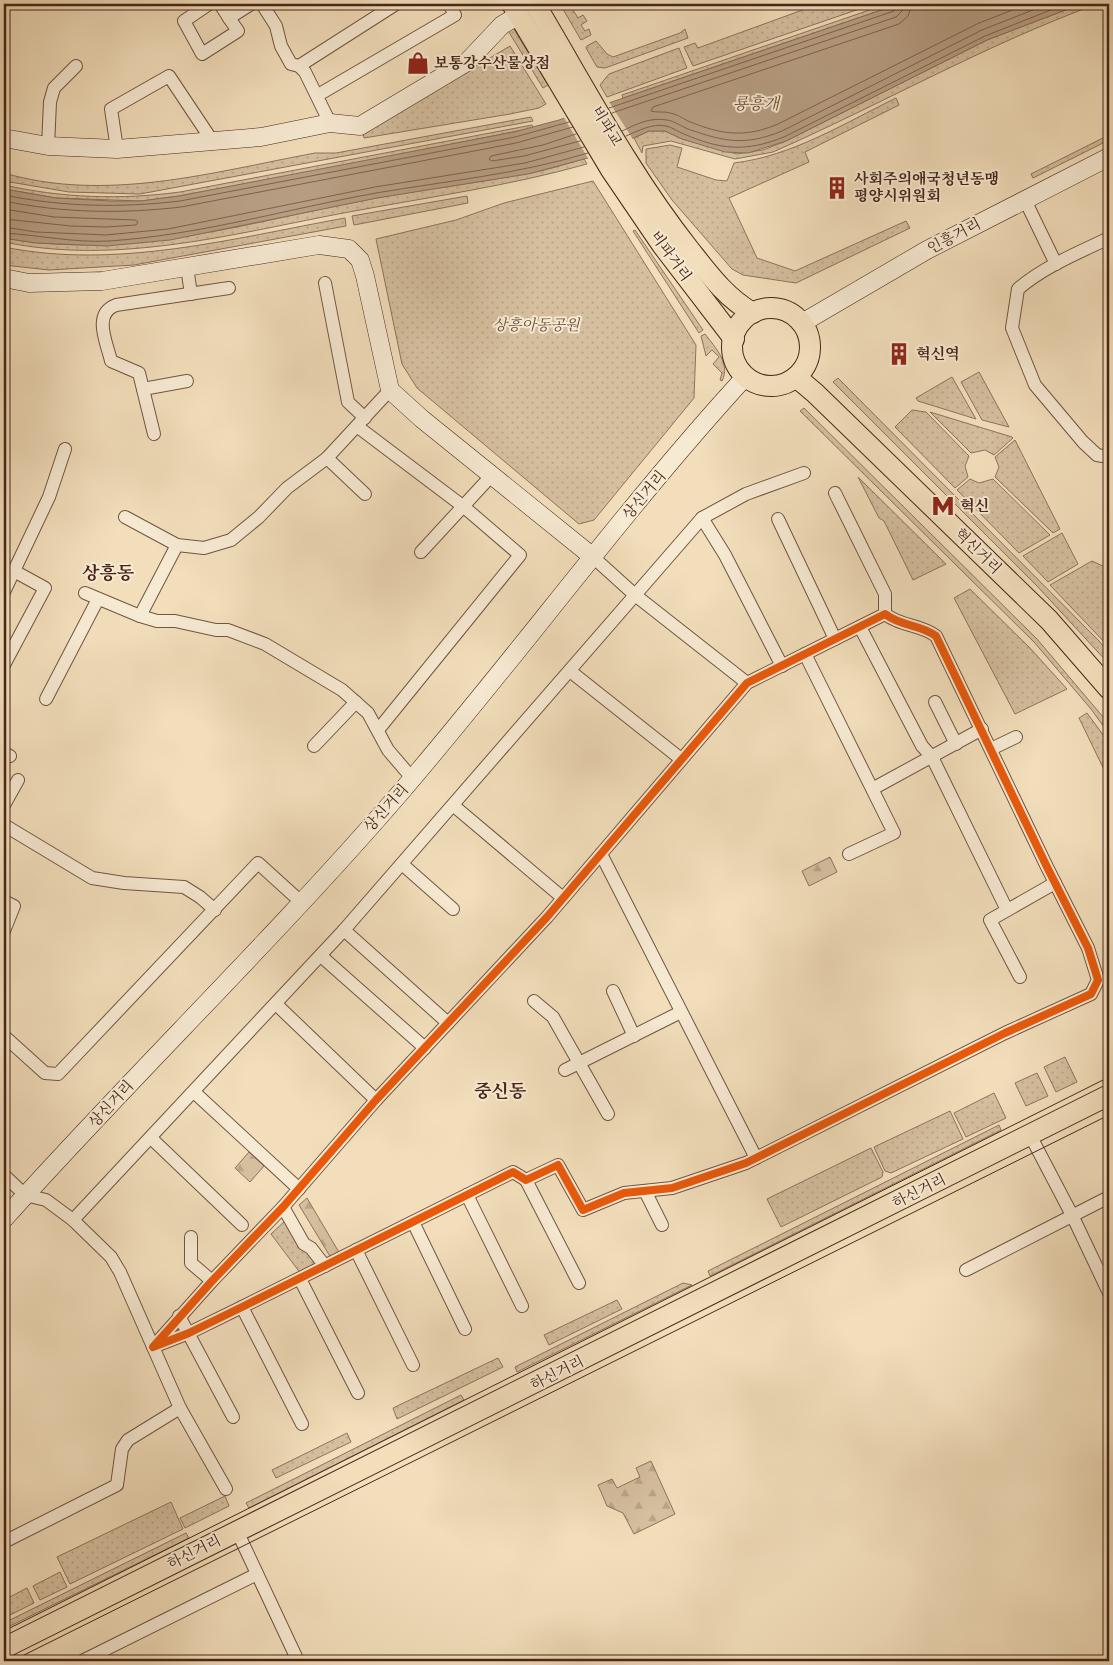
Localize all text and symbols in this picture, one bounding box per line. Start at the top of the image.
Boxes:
shop icon: 보통강수산물상점 [405,50,431,76]
place label: 보통강수산물상점 [434,54,550,75]
water label: 룡흥개 [733,94,781,117]
street label: 비파교 [586,103,626,151]
place label: 사회주의애국청년동맹 평양시위원회 [854,170,999,208]
building icon: 사회주의애국청년동맹 평양시위원회 [824,175,850,201]
street label: 인흥거리 [924,214,985,260]
street label: 비파거리 [644,227,695,287]
park label: 상흥아동공원 [493,316,581,337]
building icon: 혁신역 [886,341,912,367]
place label: 혁신역 [916,345,959,366]
street label: 상신거리 [618,467,672,525]
metro station icon: 혁신 [930,493,956,519]
place label: 혁신 [960,497,989,518]
street label: 혁신거리 [949,524,1005,580]
district label: 상흥동 [82,562,135,588]
street label: 상신거리 [360,780,414,838]
street label: 상신거리 [85,1077,140,1133]
district label: 중신동 [474,1080,527,1106]
street label: 하신거리 [889,1170,950,1215]
street label: 하신거리 [527,1352,588,1397]
street label: 하신거리 [164,1531,225,1576]

